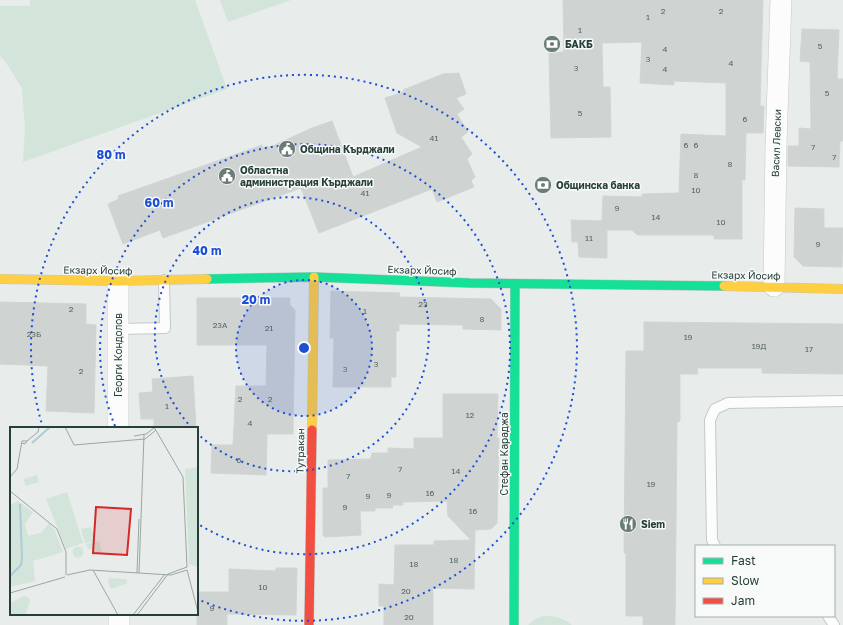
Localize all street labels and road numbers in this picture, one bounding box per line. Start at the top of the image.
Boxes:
street label: Васил Левски [769,109,783,177]
street label: Екзарх Йосиф [63,263,133,277]
street label: Екзарх Йосиф [387,263,457,277]
street label: Екзарх Йосиф [711,268,781,282]
street label: Георги Кондолов [112,313,124,397]
street label: Стефан Караджа [498,412,510,496]
street label: Тутракан [294,428,306,474]

